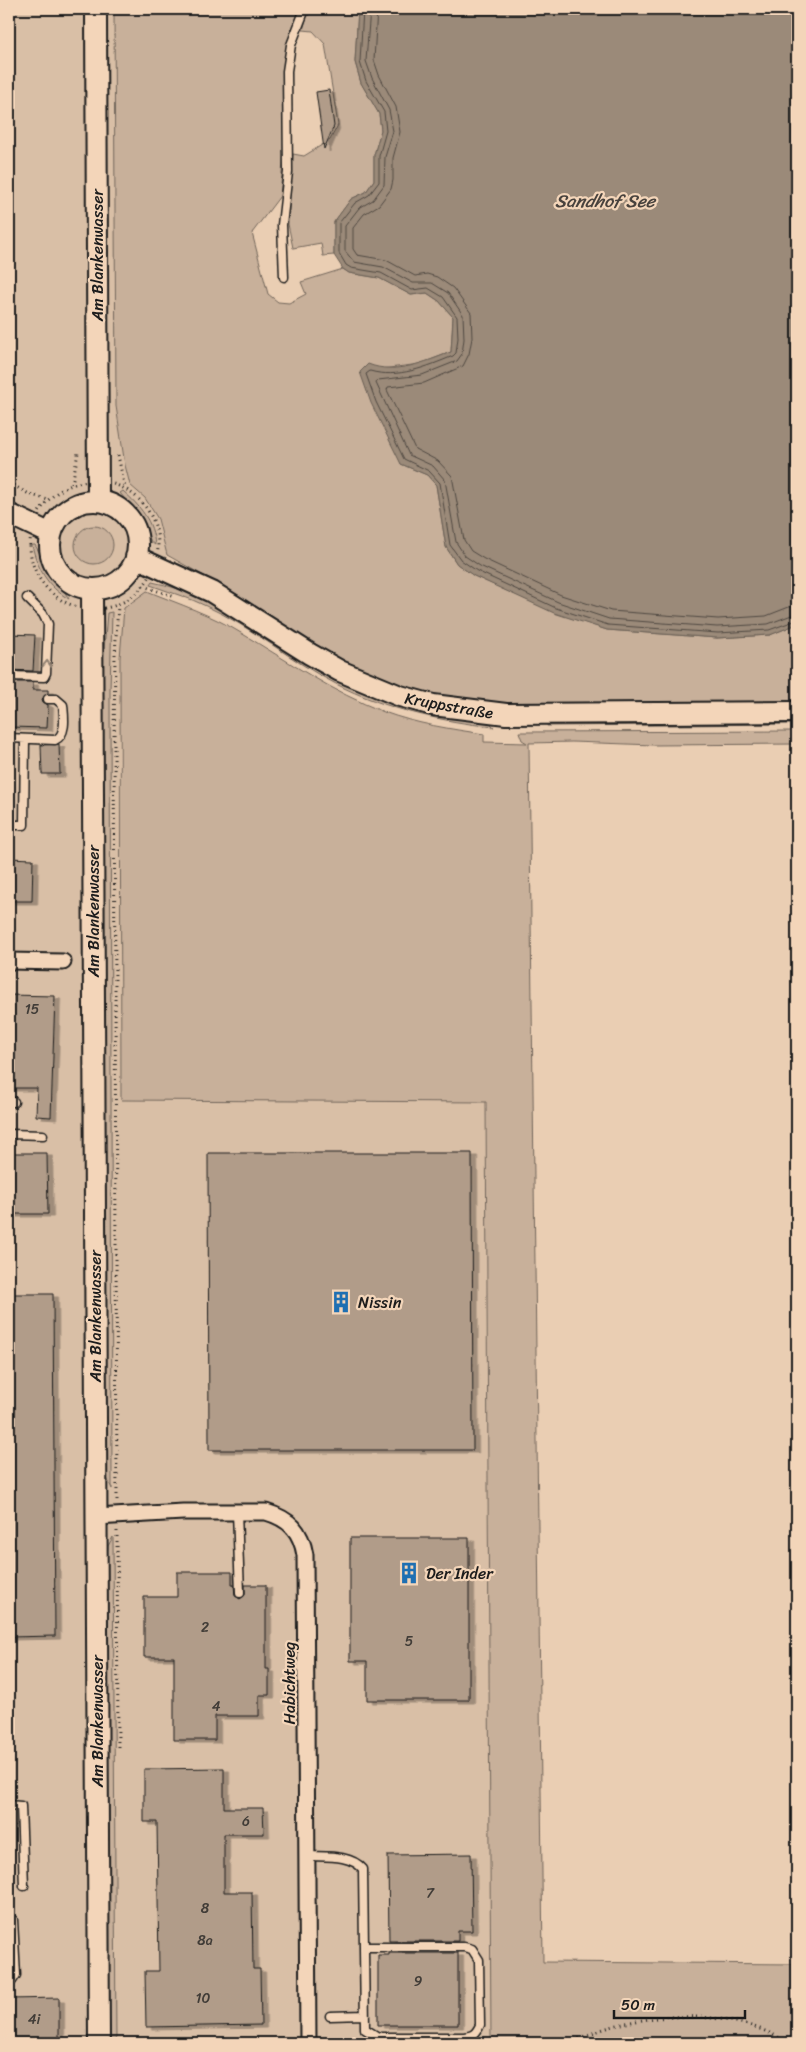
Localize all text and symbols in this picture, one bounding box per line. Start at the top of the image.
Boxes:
water label: Sandhof See [555,185,657,217]
street label: Am Blankenwasser [83,187,112,322]
one-way arrow [41,660,52,668]
street label: Kruppstraße [402,683,496,728]
street label: Am Blankenwasser [79,843,108,978]
house number: 15 [25,997,40,1022]
street label: Am Blankenwasser [81,1248,110,1383]
place label: Nissin [358,1288,402,1317]
building icon: Nissin [328,1289,354,1315]
place label: Der Inder [426,1559,494,1588]
building icon: Der Inder [396,1560,422,1586]
house number: 2 [201,1615,209,1640]
house number: 5 [405,1629,414,1654]
street label: Habichtweg [275,1642,304,1724]
street label: Am Blankenwasser [83,1653,112,1788]
house number: 4 [212,1694,221,1719]
house number: 6 [242,1809,250,1834]
house number: 7 [426,1881,435,1906]
house number: 8 [201,1896,210,1921]
house number: 8a [197,1928,213,1953]
house number: 9 [414,1969,423,1994]
house number: 10 [196,1986,211,2011]
scale bar [614,1987,745,2019]
text: 50 m [621,1992,656,2018]
house number: 4i [28,2007,41,2032]

